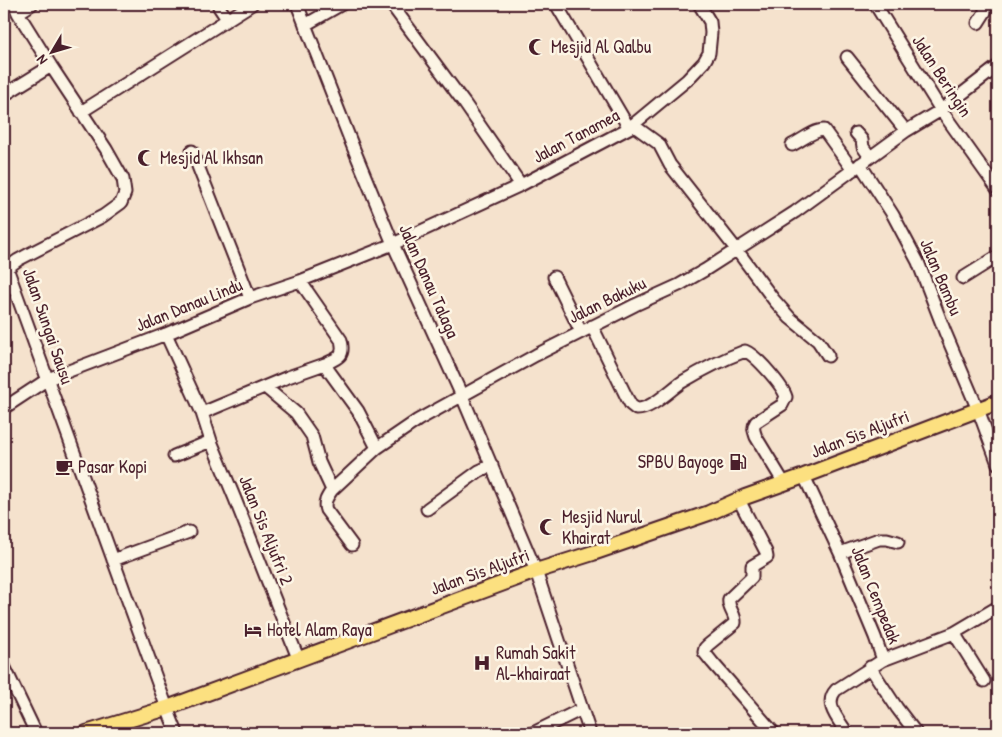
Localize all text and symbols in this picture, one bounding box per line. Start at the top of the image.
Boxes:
north arrow [28,28,78,78]
street label: Jalan Beringin [906,30,978,122]
place label: Mesjid Al Qalbu [551,34,651,59]
mosque icon: Mesjid Al Qalbu [527,37,547,57]
text: N [31,51,51,69]
street label: Jalan Tanamea [528,102,624,169]
place label: Mesjid Al Ikhsan [160,145,263,170]
mosque icon: Mesjid Al Ikhsan [136,148,156,168]
street label: Jalan Danau Talaga [393,220,466,342]
street label: Jalan Bambu [914,235,969,319]
street label: Jalan Sungai Sausu [17,264,80,387]
street label: Jalan Bakuku [564,270,650,329]
street label: Jalan Danau Lindu [132,272,246,337]
street label: Jalan Sis Aljufri [807,403,913,464]
place label: SPBU Bayoge [638,449,724,474]
fuel station icon: SPBU Bayoge [728,452,748,472]
place label: Pasar Kopi [78,454,147,479]
cafe icon: Pasar Kopi [54,457,74,477]
street label: Jalan Sis Aljufri 2 [233,471,300,589]
place label: Mesjid Nurul Khairat [562,504,642,550]
mosque icon: Mesjid Nurul Khairat [538,517,558,537]
street label: Jalan Sis Aljufri [427,542,533,601]
street label: Jalan Cempedak [845,542,908,648]
place label: Hotel Alam Raya [267,617,372,642]
hotel icon: Hotel Alam Raya [243,620,263,640]
place label: Rumah Sakit Al-khairaat [496,640,576,686]
hospital icon: Rumah Sakit Al-khairaat [472,653,492,673]

